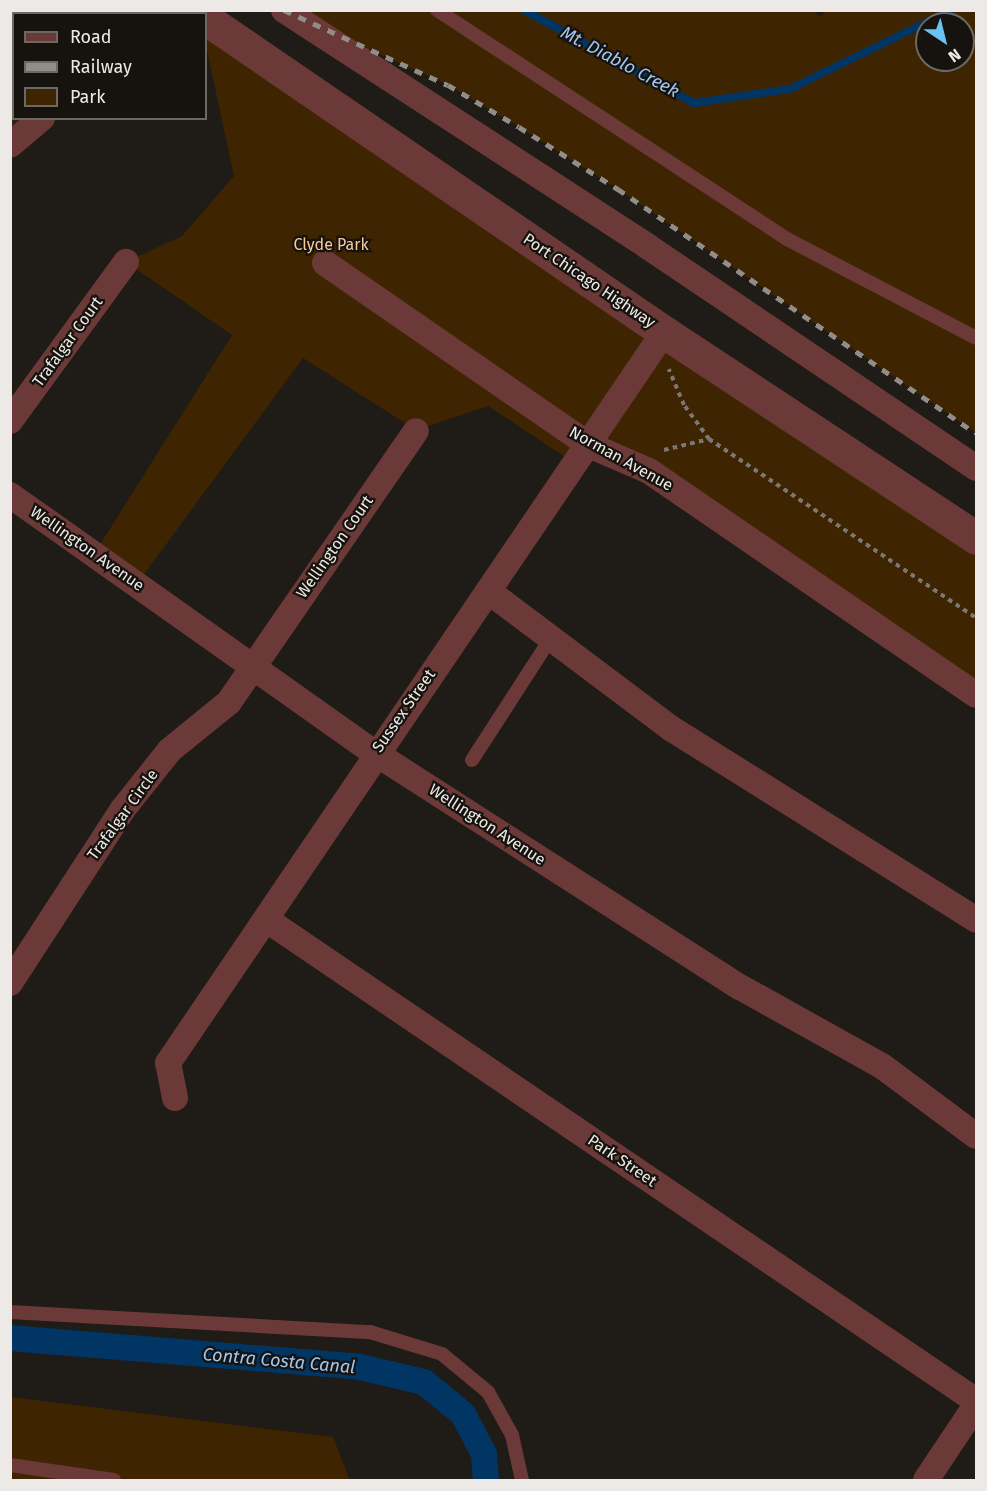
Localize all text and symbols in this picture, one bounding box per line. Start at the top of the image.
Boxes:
legend [12,12,207,120]
north arrow [915,12,975,72]
water label: Mt. Diablo Creek [557,22,683,102]
text: Road [70,26,112,48]
text: N [945,45,964,66]
text: Railway [70,56,132,78]
text: Park [70,86,105,108]
street label: Port Chicago Highway [519,230,659,332]
park label: Clyde Park [293,235,369,255]
street label: Trafalgar Court [29,293,107,391]
street label: Norman Avenue [566,423,676,495]
street label: Wellington Court [292,492,378,602]
street label: Wellington Avenue [26,502,148,596]
street label: Sussex Street [368,666,440,756]
street label: Trafalgar Circle [84,766,162,864]
street label: Wellington Avenue [425,780,549,870]
street label: Park Street [584,1131,660,1191]
water label: Contra Costa Canal [202,1344,356,1378]

